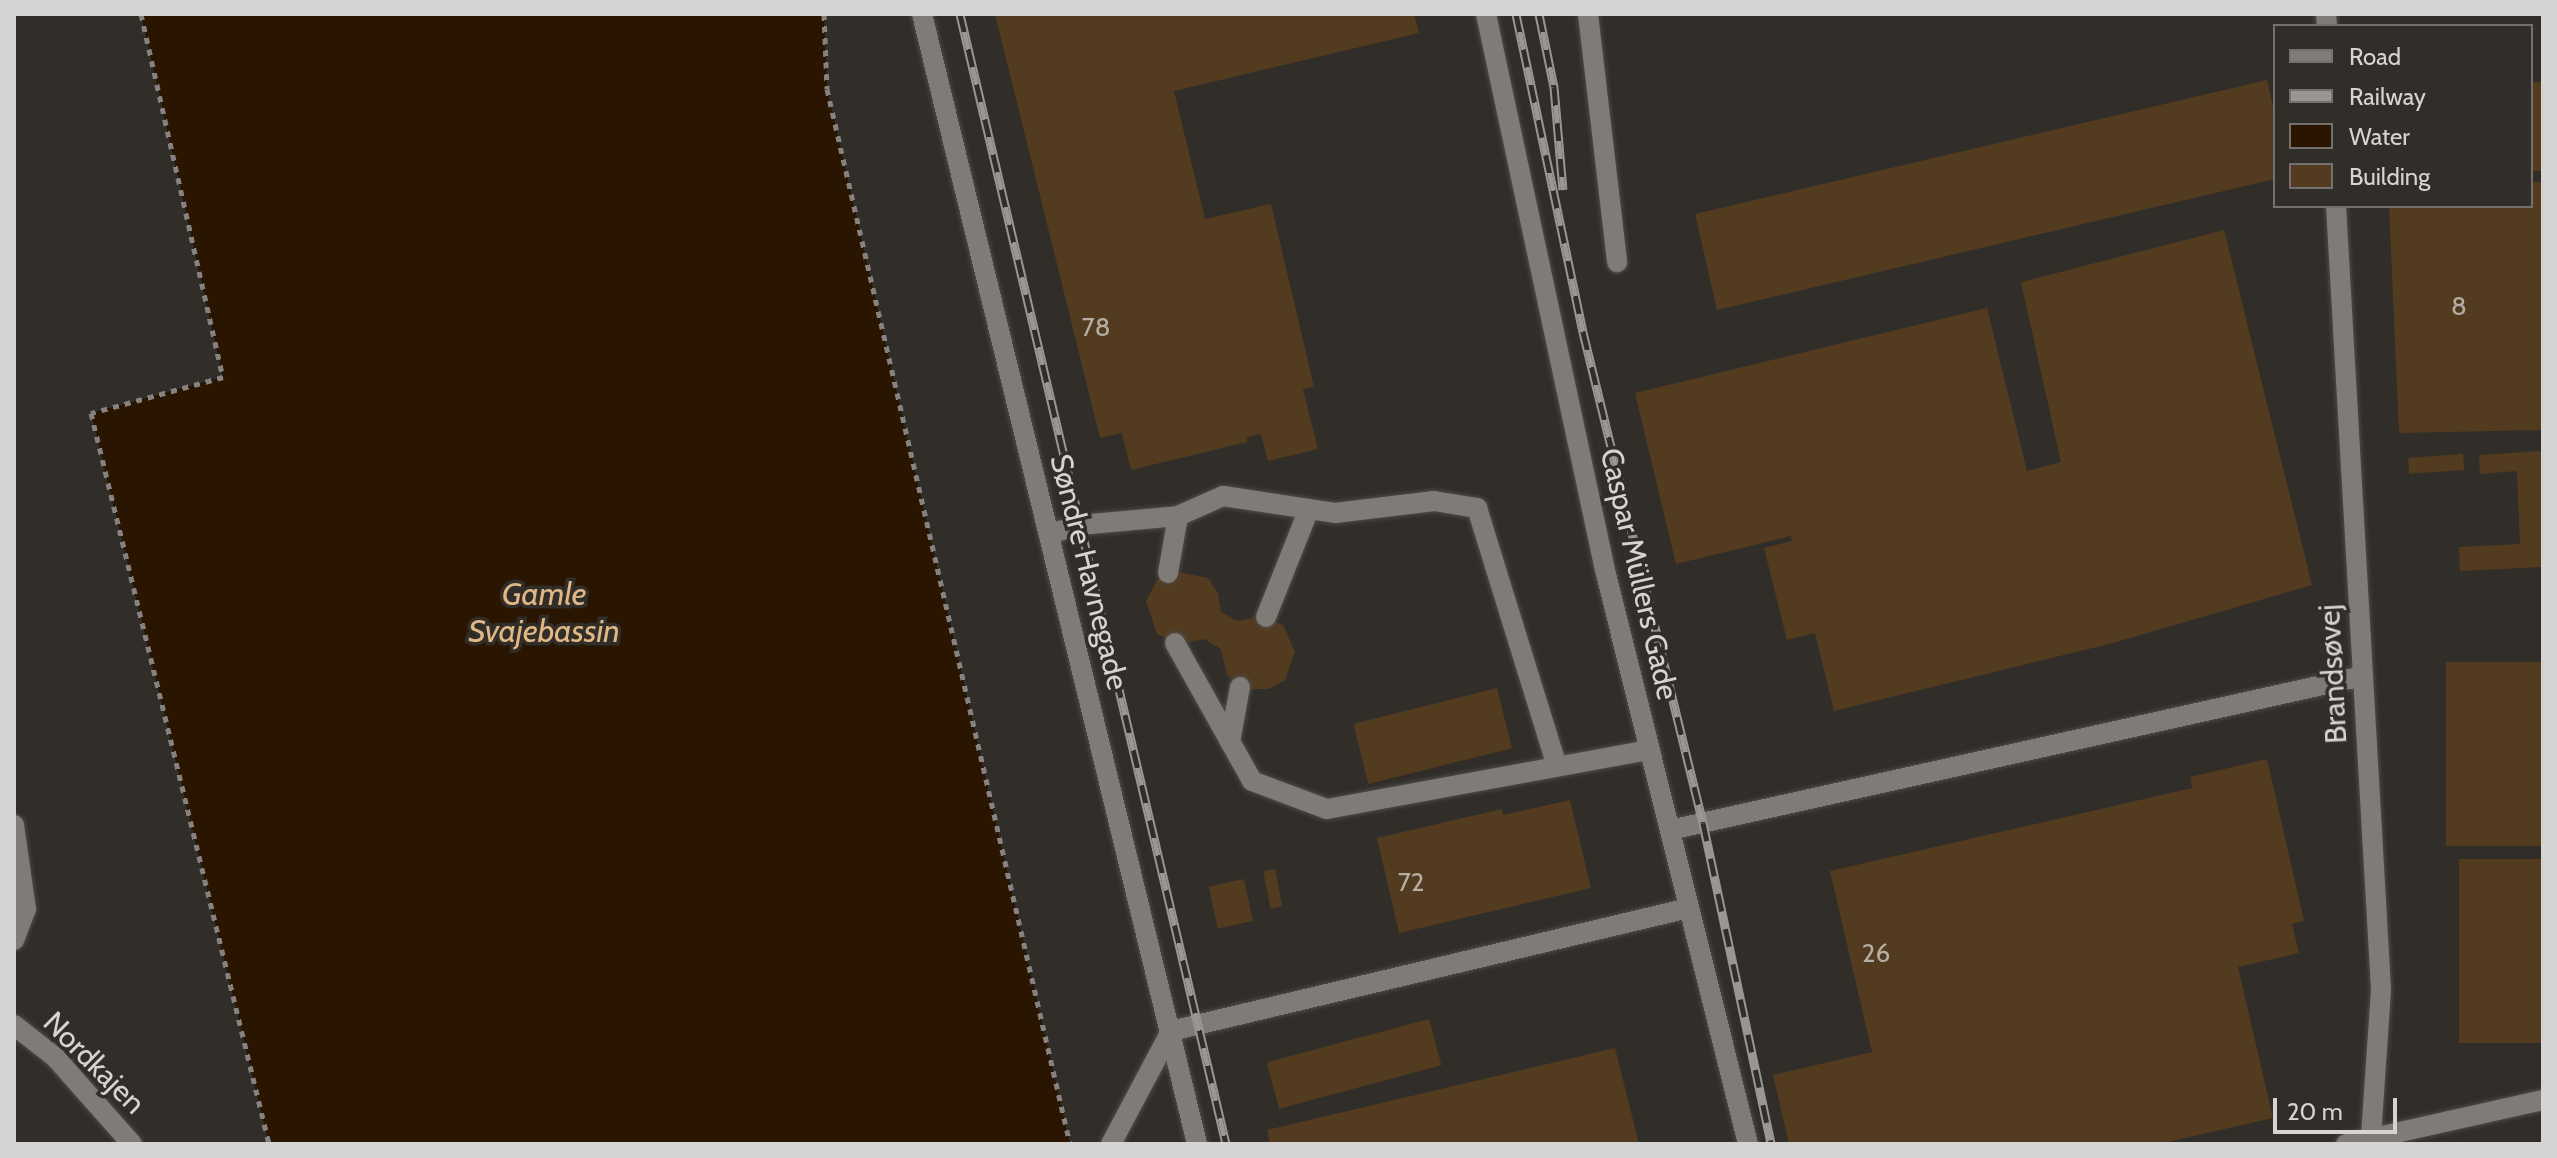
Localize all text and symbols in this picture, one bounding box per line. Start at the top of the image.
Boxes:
legend [2273,24,2533,208]
text: Road [2349,42,2401,71]
text: Railway [2349,82,2426,111]
text: Water [2349,122,2410,151]
text: Building [2349,162,2430,191]
house number: 8 [2451,291,2467,323]
house number: 78 [1082,312,1110,344]
street label: Caspar Müllers Gade [1593,445,1685,703]
street label: Søndre Havnegade [1042,450,1136,694]
water label: Gamle Svajebassin [468,576,620,651]
street label: Brandsøvej [2311,603,2355,745]
house number: 72 [1398,867,1424,899]
house number: 26 [1862,938,1890,970]
street label: Nordkajen [36,1005,152,1121]
scale bar [2277,1082,2401,1132]
text: 20 m [2287,1097,2343,1126]

